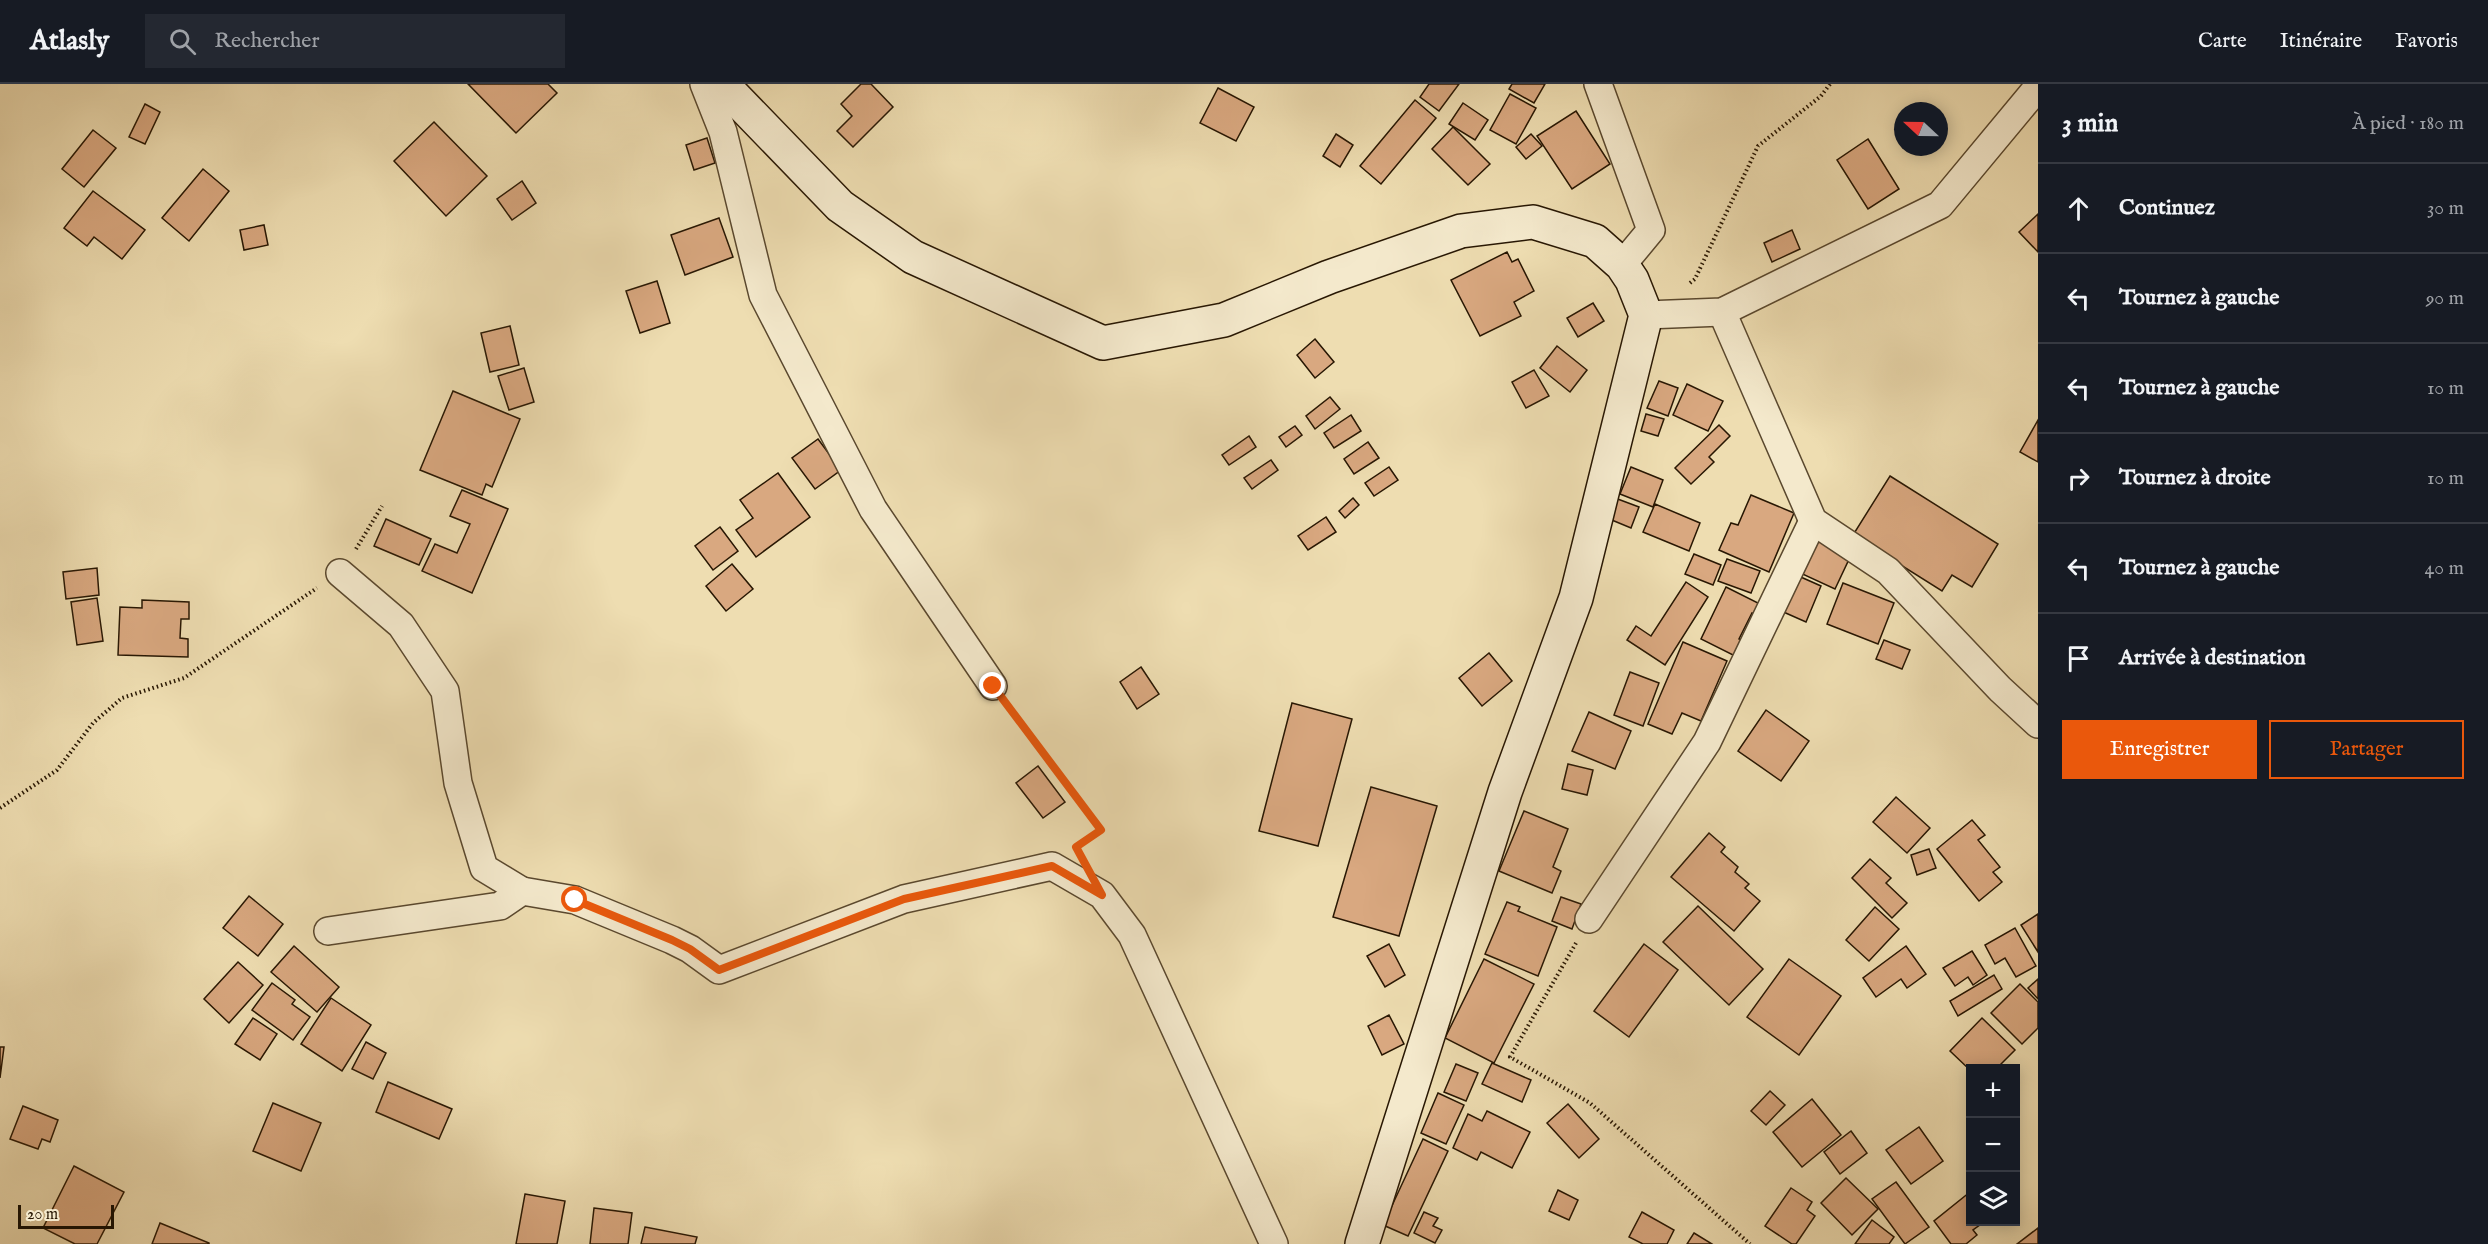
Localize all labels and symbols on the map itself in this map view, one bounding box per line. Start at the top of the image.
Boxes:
north arrow [1894,102,1948,156]
route end [979,672,1005,698]
route start [561,886,587,912]
scale bar [18,1202,114,1230]

